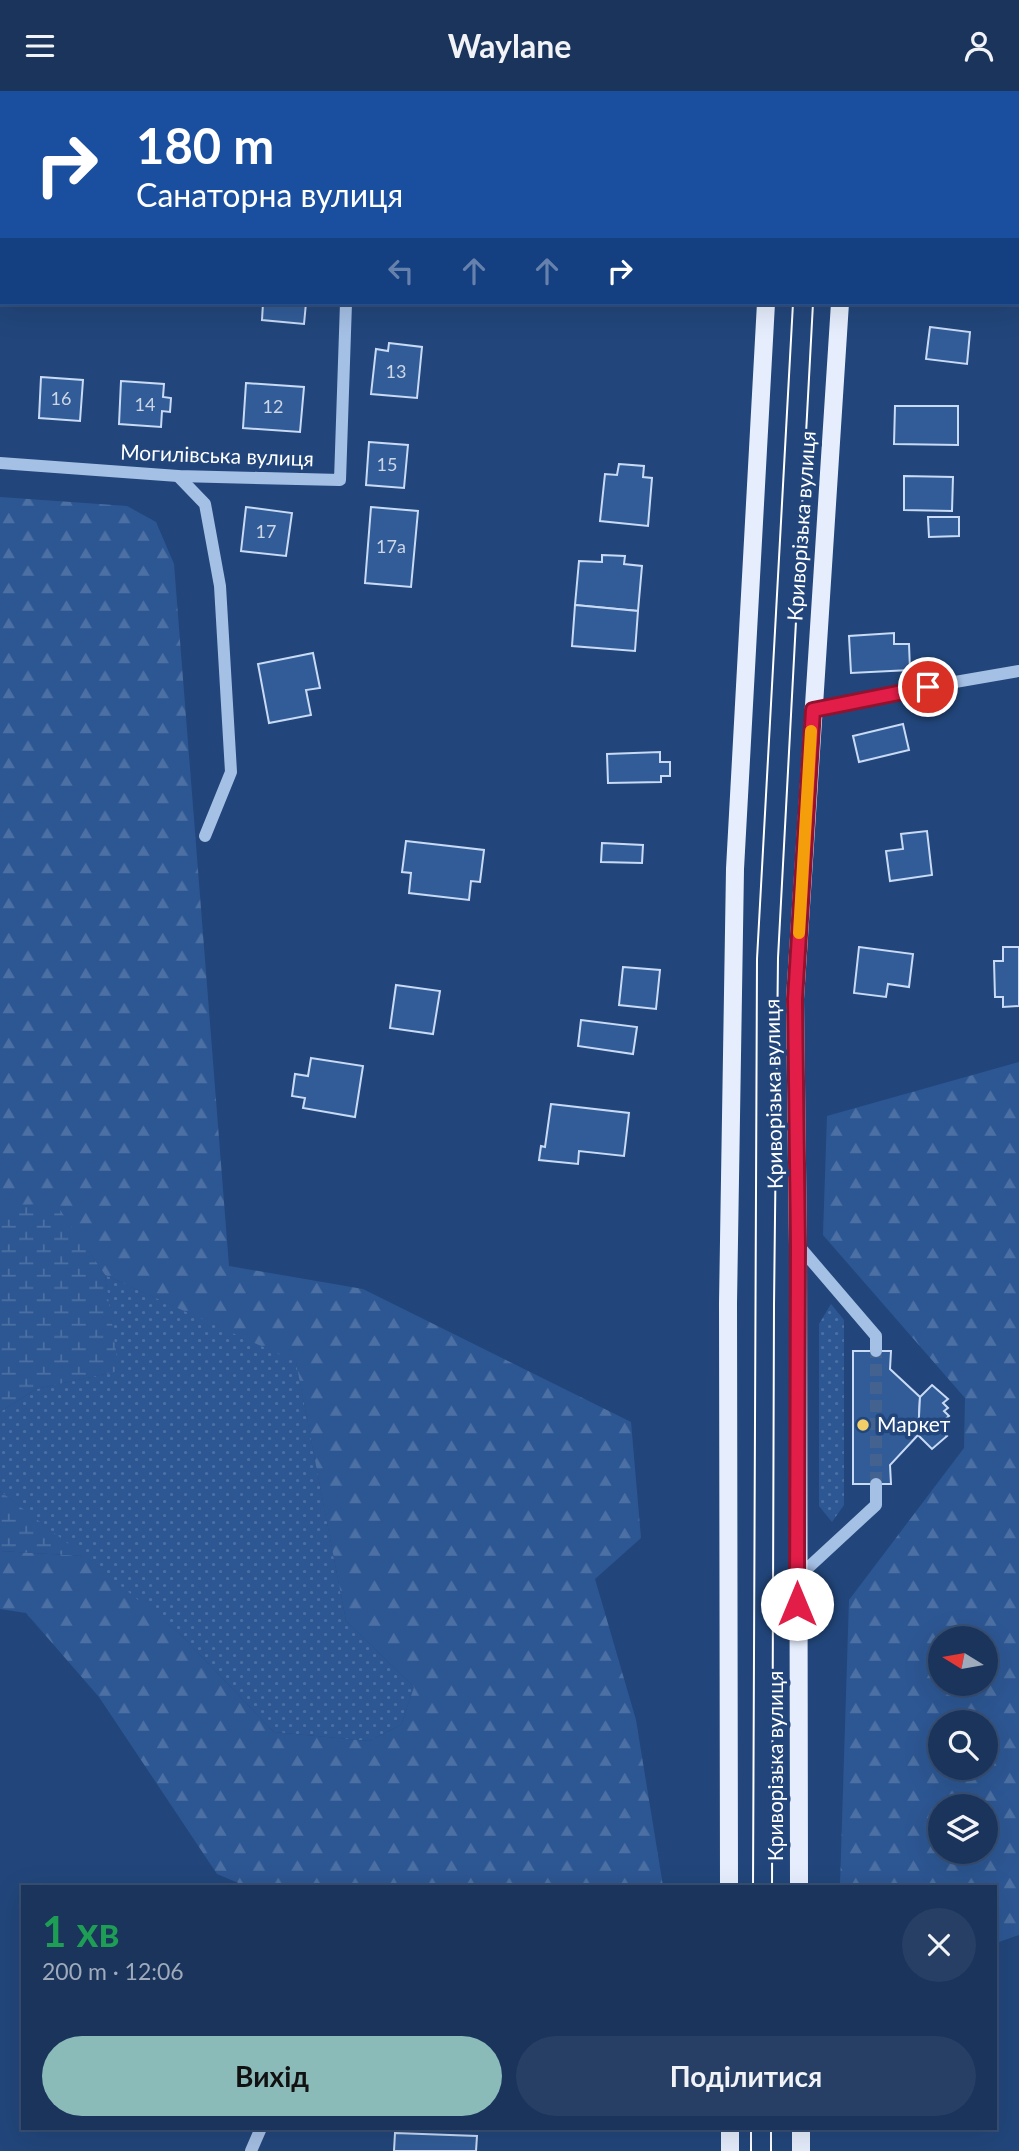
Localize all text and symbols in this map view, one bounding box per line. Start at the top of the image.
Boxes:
text: Waylane [448,26,571,65]
icon: menu [21,27,59,65]
icon: person [960,27,998,65]
text: 180 m [136,116,274,174]
icon: right [21,119,112,210]
text: Санаторна вулиця [136,175,403,214]
icon: left [382,252,420,290]
icon: ahead [455,252,493,290]
icon: ahead [528,252,566,290]
icon: right [601,252,639,290]
house number: 13 [386,360,406,382]
house number: 16 [51,387,71,409]
house number: 14 [135,393,155,415]
house number: 12 [263,395,283,417]
street label: Криворізька вулиця [781,430,820,622]
street label: Могилівська вулиця [120,439,314,470]
house number: 15 [377,453,397,475]
house number: 17 [256,520,276,542]
house number: 17а [376,535,406,557]
pin [898,657,958,717]
icon: arrive [909,668,947,706]
street label: Криворізька вулиця [758,999,787,1189]
place label: Маркет [877,1411,951,1436]
marker: Маркет [855,1417,871,1433]
position arrow [760,1567,834,1641]
north arrow [928,1626,998,1696]
map controls [928,1626,998,1864]
street label: Криворізька вулиця [762,1671,787,1861]
button: search [928,1710,998,1780]
button: layers [928,1794,998,1864]
text: 1 хв [42,1906,120,1956]
button: close [902,1908,976,1982]
text: 200 m · 12:06 [42,1957,184,1985]
button: Вихід [42,2036,502,2116]
button: Поділитися [516,2036,976,2116]

